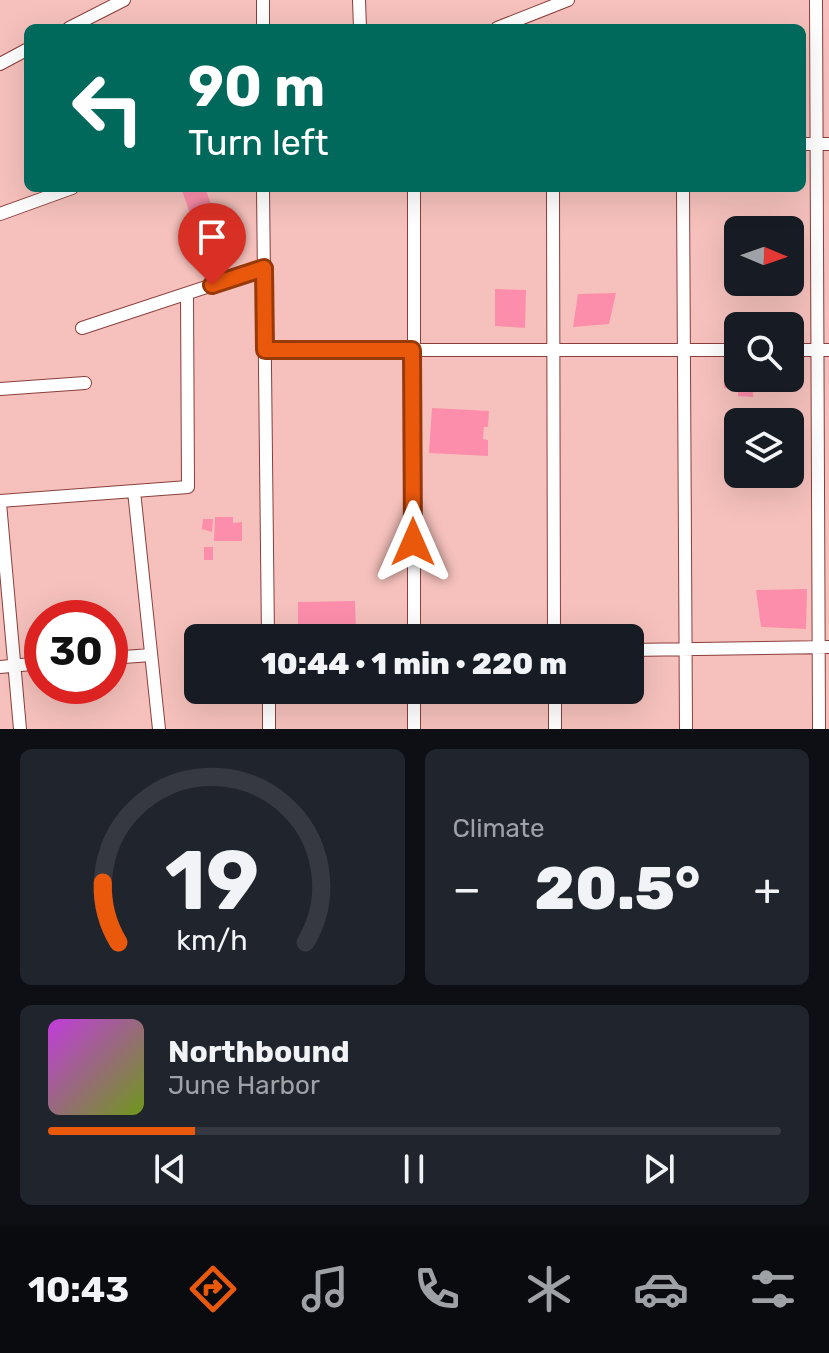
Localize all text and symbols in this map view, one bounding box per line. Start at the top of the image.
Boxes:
text: 90 m [188,54,325,120]
icon: left [56,56,160,160]
text: Turn left [188,121,329,164]
pin [178,203,246,285]
icon: arrive [190,215,234,259]
north arrow [724,216,804,296]
map controls [724,216,804,488]
button: search [724,312,804,392]
button: layers [724,408,804,488]
position arrow [371,500,455,584]
speed limit sign: 30 [24,600,128,704]
text: 10:44 · 1 min · 220 m [261,646,567,682]
text: Climate [453,813,545,844]
text: 19 [165,831,260,930]
text: 20.5° [535,853,700,924]
text: − [453,863,481,915]
text: + [754,863,781,915]
text: km/h [177,923,248,957]
text: Northbound [168,1034,350,1070]
text: June Harbor [168,1070,320,1101]
icon: previous [148,1147,192,1191]
icon: pause [392,1147,436,1191]
icon: next [637,1147,681,1191]
icon: directions [185,1261,241,1317]
icon: music [297,1261,353,1317]
icon: phone [409,1261,465,1317]
icon: climate [521,1261,577,1317]
icon: car [633,1261,689,1317]
icon: filters [745,1261,801,1317]
text: 10:43 [28,1268,129,1311]

